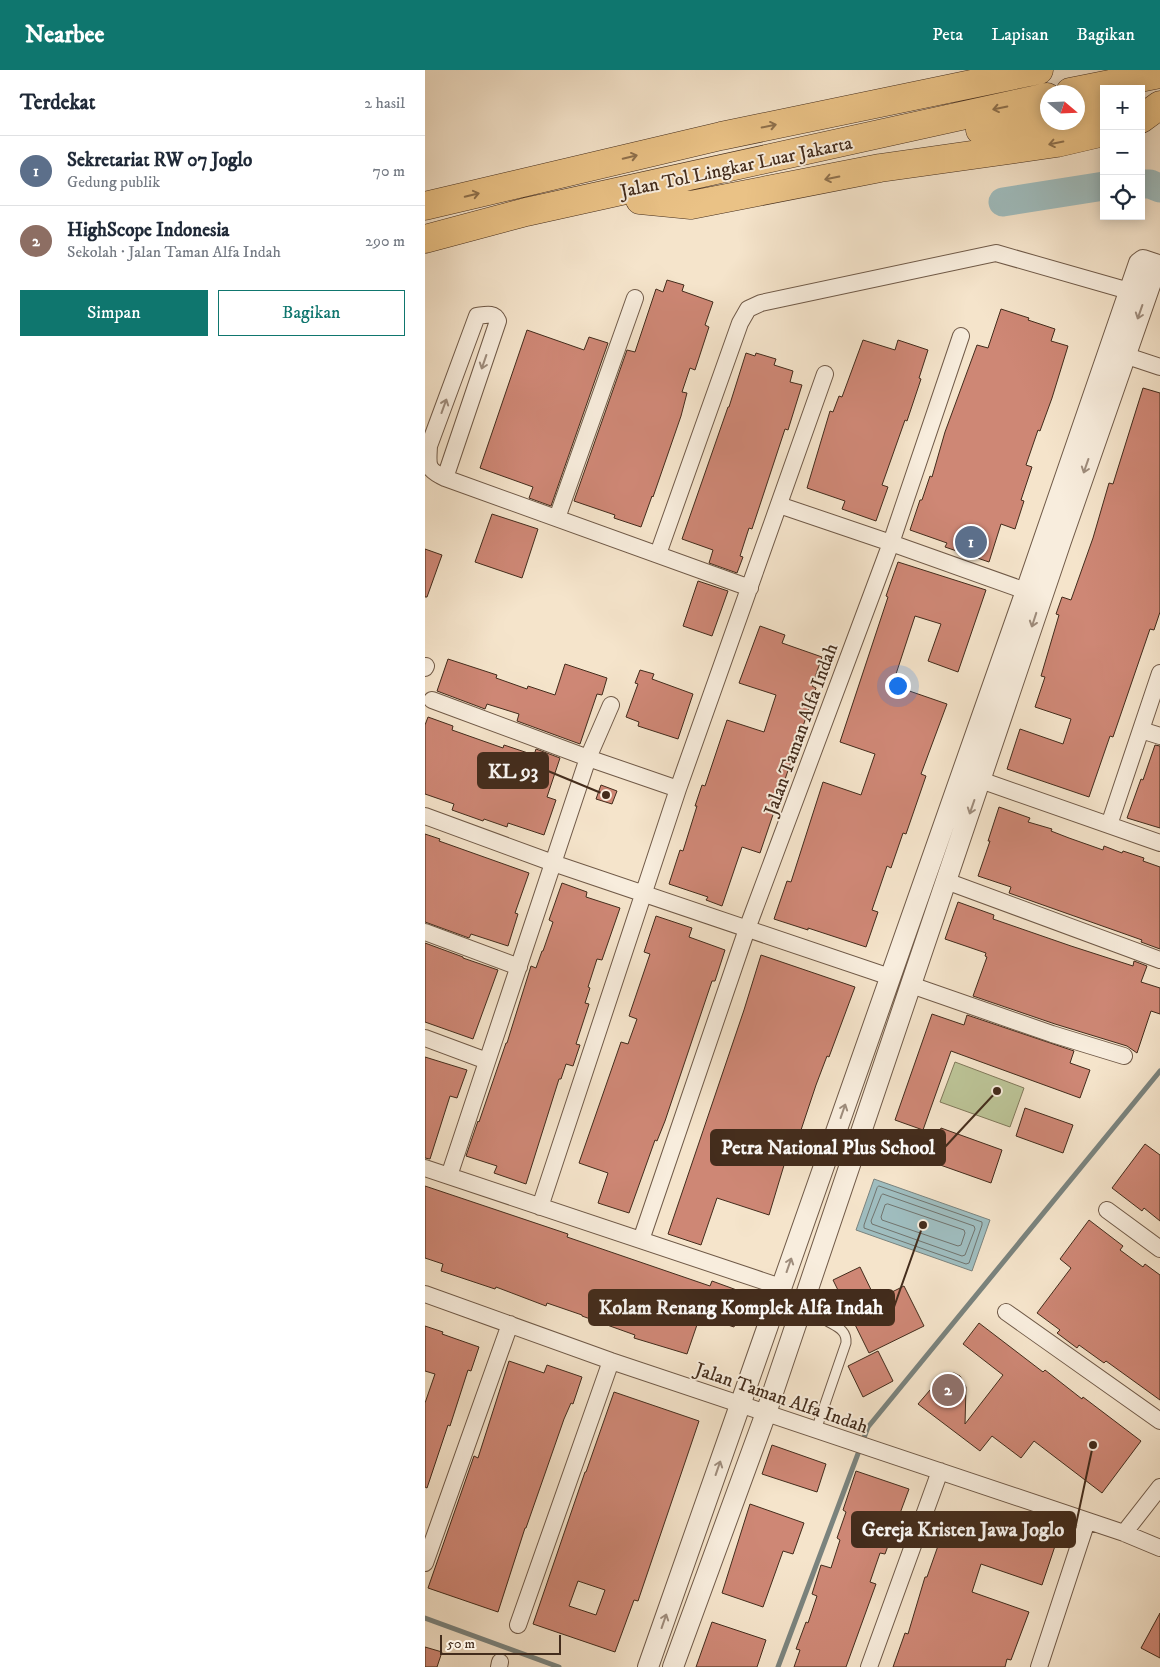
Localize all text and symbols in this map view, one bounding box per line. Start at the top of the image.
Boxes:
text: Nearbee [25,20,104,50]
text: Peta [932,24,963,46]
text: Lapisan [991,24,1049,46]
text: Bagikan [1077,24,1135,46]
north arrow [1040,85,1085,130]
map controls [1100,85,1145,220]
button: + [1100,85,1145,130]
text: Terdekat [20,90,95,116]
text: 2 hasil [364,93,405,113]
one-way arrow [992,104,1008,113]
one-way arrow [761,121,777,131]
button: − [1100,130,1145,175]
street label: Jalan Tol Lingkar Luar Jakarta [616,132,855,204]
one-way arrow [1049,138,1065,148]
text: Sekretariat RW 07 Joglo [67,149,252,172]
one-way arrow [622,152,638,161]
text: 1 [33,161,39,181]
text: 70 m [373,161,405,181]
text: Gedung publik [67,172,160,192]
one-way arrow [825,173,841,183]
button: locate [1100,175,1145,220]
one-way arrow [464,190,480,199]
text: HighScope Indonesia [67,219,229,242]
text: 2 [32,231,40,251]
text: 290 m [365,231,405,251]
text: Sekolah · Jalan Taman Alfa Indah [67,242,281,262]
button: Simpan [20,290,208,336]
button: Bagikan [218,290,405,336]
one-way arrow [1135,304,1144,320]
one-way arrow [479,354,488,369]
one-way arrow [440,398,449,414]
one-way arrow [1081,458,1091,474]
pin: 1 [955,523,987,561]
one-way arrow [1029,611,1039,627]
street label: Jalan Taman Alfa Indah [759,640,843,821]
your location [885,673,911,699]
callout: KL 93 [478,753,548,788]
text: KL 93 [488,760,538,785]
one-way arrow [967,799,976,814]
one-way arrow [839,1104,848,1120]
callout: Petra National Plus School [711,1130,945,1165]
text: Petra National Plus School [721,1136,936,1161]
one-way arrow [785,1258,794,1273]
callout: Kolam Renang Komplek Alfa Indah [589,1290,894,1325]
text: Kolam Renang Komplek Alfa Indah [599,1296,884,1321]
street label: Jalan Taman Alfa Indah [690,1357,871,1439]
pin: 2 [932,1371,964,1409]
one-way arrow [714,1460,723,1476]
callout: Gereja Kristen Jawa Joglo [852,1512,1075,1547]
text: Gereja Kristen Jawa Joglo [862,1518,1065,1543]
one-way arrow [660,1614,669,1629]
scale bar [440,1632,561,1655]
text: 50 m [447,1635,475,1653]

